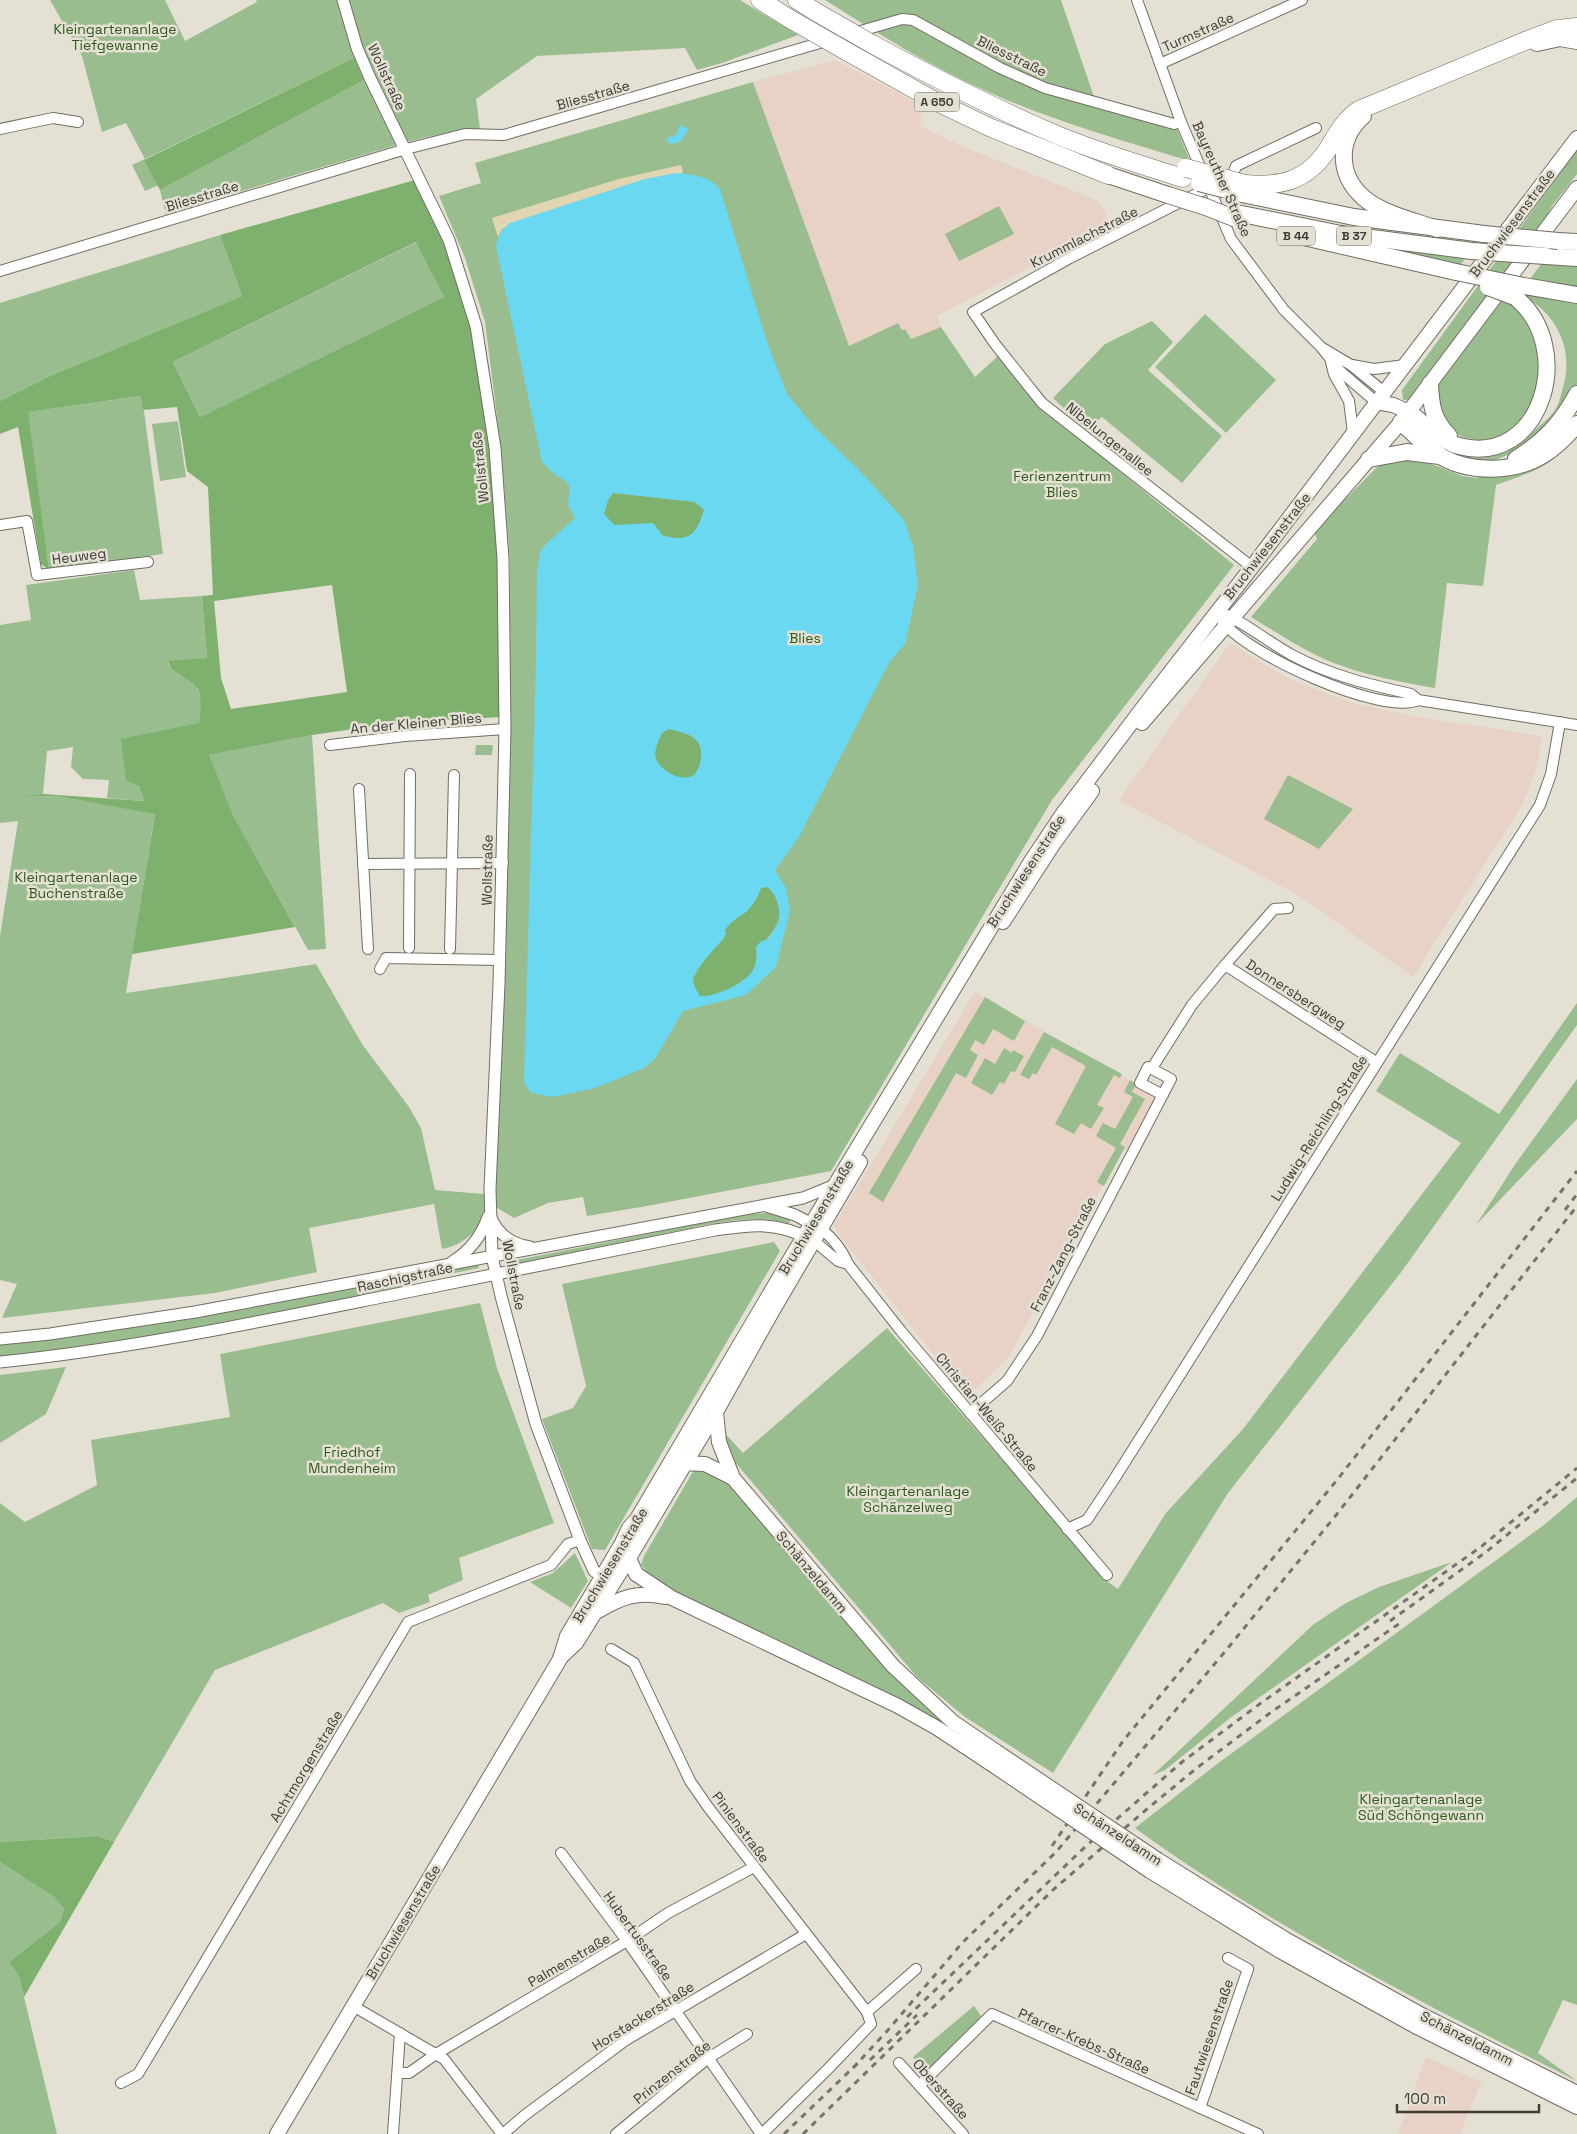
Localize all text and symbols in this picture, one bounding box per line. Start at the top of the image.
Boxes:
street label: Turmstraße [1159,8,1237,56]
park label: Kleingartenanlage Tiefgewanne [54,20,176,54]
street label: Bliesstraße [974,31,1050,81]
street label: Wollstraße [364,41,410,113]
street label: Bliesstraße [554,76,632,114]
road number: A 650 [914,92,960,111]
street label: Bayreuther Straße [1188,118,1256,240]
street label: Bruchwiesenstraße [1465,165,1559,281]
street label: Bliesstraße [163,176,241,216]
street label: Krummlachstraße [1027,202,1141,272]
road number: B 44 [1277,227,1315,246]
road number: B 37 [1336,227,1372,246]
street label: Nibelungenallee [1062,398,1158,480]
street label: Wollstraße [467,431,493,503]
park label: Ferienzentrum Blies [1013,467,1111,501]
street label: Bruchwiesenstraße [1220,489,1314,603]
street label: Heuweg [51,544,107,568]
park label: Blies [789,629,821,647]
street label: An der Kleinen Blies [350,708,482,738]
street label: Bruchwiesenstraße [983,811,1069,931]
street label: Wollstraße [477,834,497,906]
park label: Kleingartenanlage Buchenstraße [15,868,137,902]
street label: Donnersbergweg [1243,955,1349,1033]
street label: Ludwig-Reichling-Straße [1267,1052,1371,1204]
street label: Bruchwiesenstraße [775,1156,857,1278]
street label: Franz-Zang-Straße [1026,1193,1100,1315]
street label: Wollstraße [498,1238,530,1312]
street label: Raschigstraße [355,1258,455,1296]
street label: Christian-Weiß-Straße [932,1349,1042,1475]
park label: Friedhof Mundenheim [308,1443,396,1477]
park label: Kleingartenanlage Schänzelweg [847,1482,969,1516]
street label: Bruchwiesenstraße [569,1504,651,1626]
street label: Schänzeldamm [772,1527,852,1617]
street label: Achtmorgenstraße [265,1707,347,1825]
street label: Pinienstraße [708,1788,774,1866]
park label: Kleingartenanlage Süd Schöngewann [1358,1790,1484,1824]
street label: Schänzeldamm [1070,1799,1166,1869]
street label: Bruchwiesenstraße [362,1861,444,1983]
street label: Hubertusstraße [599,1888,677,1984]
street label: Palmenstraße [524,1929,614,1991]
street label: Horstackerstraße [589,1977,697,2055]
street label: Fautwiesenstraße [1181,1977,1237,2097]
street label: Pfarrer-Krebs-Straße [1015,2004,1153,2078]
street label: Schänzeldamm [1417,2007,1517,2069]
street label: Prinzenstraße [630,2036,714,2108]
street label: Oberstraße [909,2055,973,2123]
scale bar [1397,2082,1540,2114]
text: 100 m [1404,2089,1446,2108]

